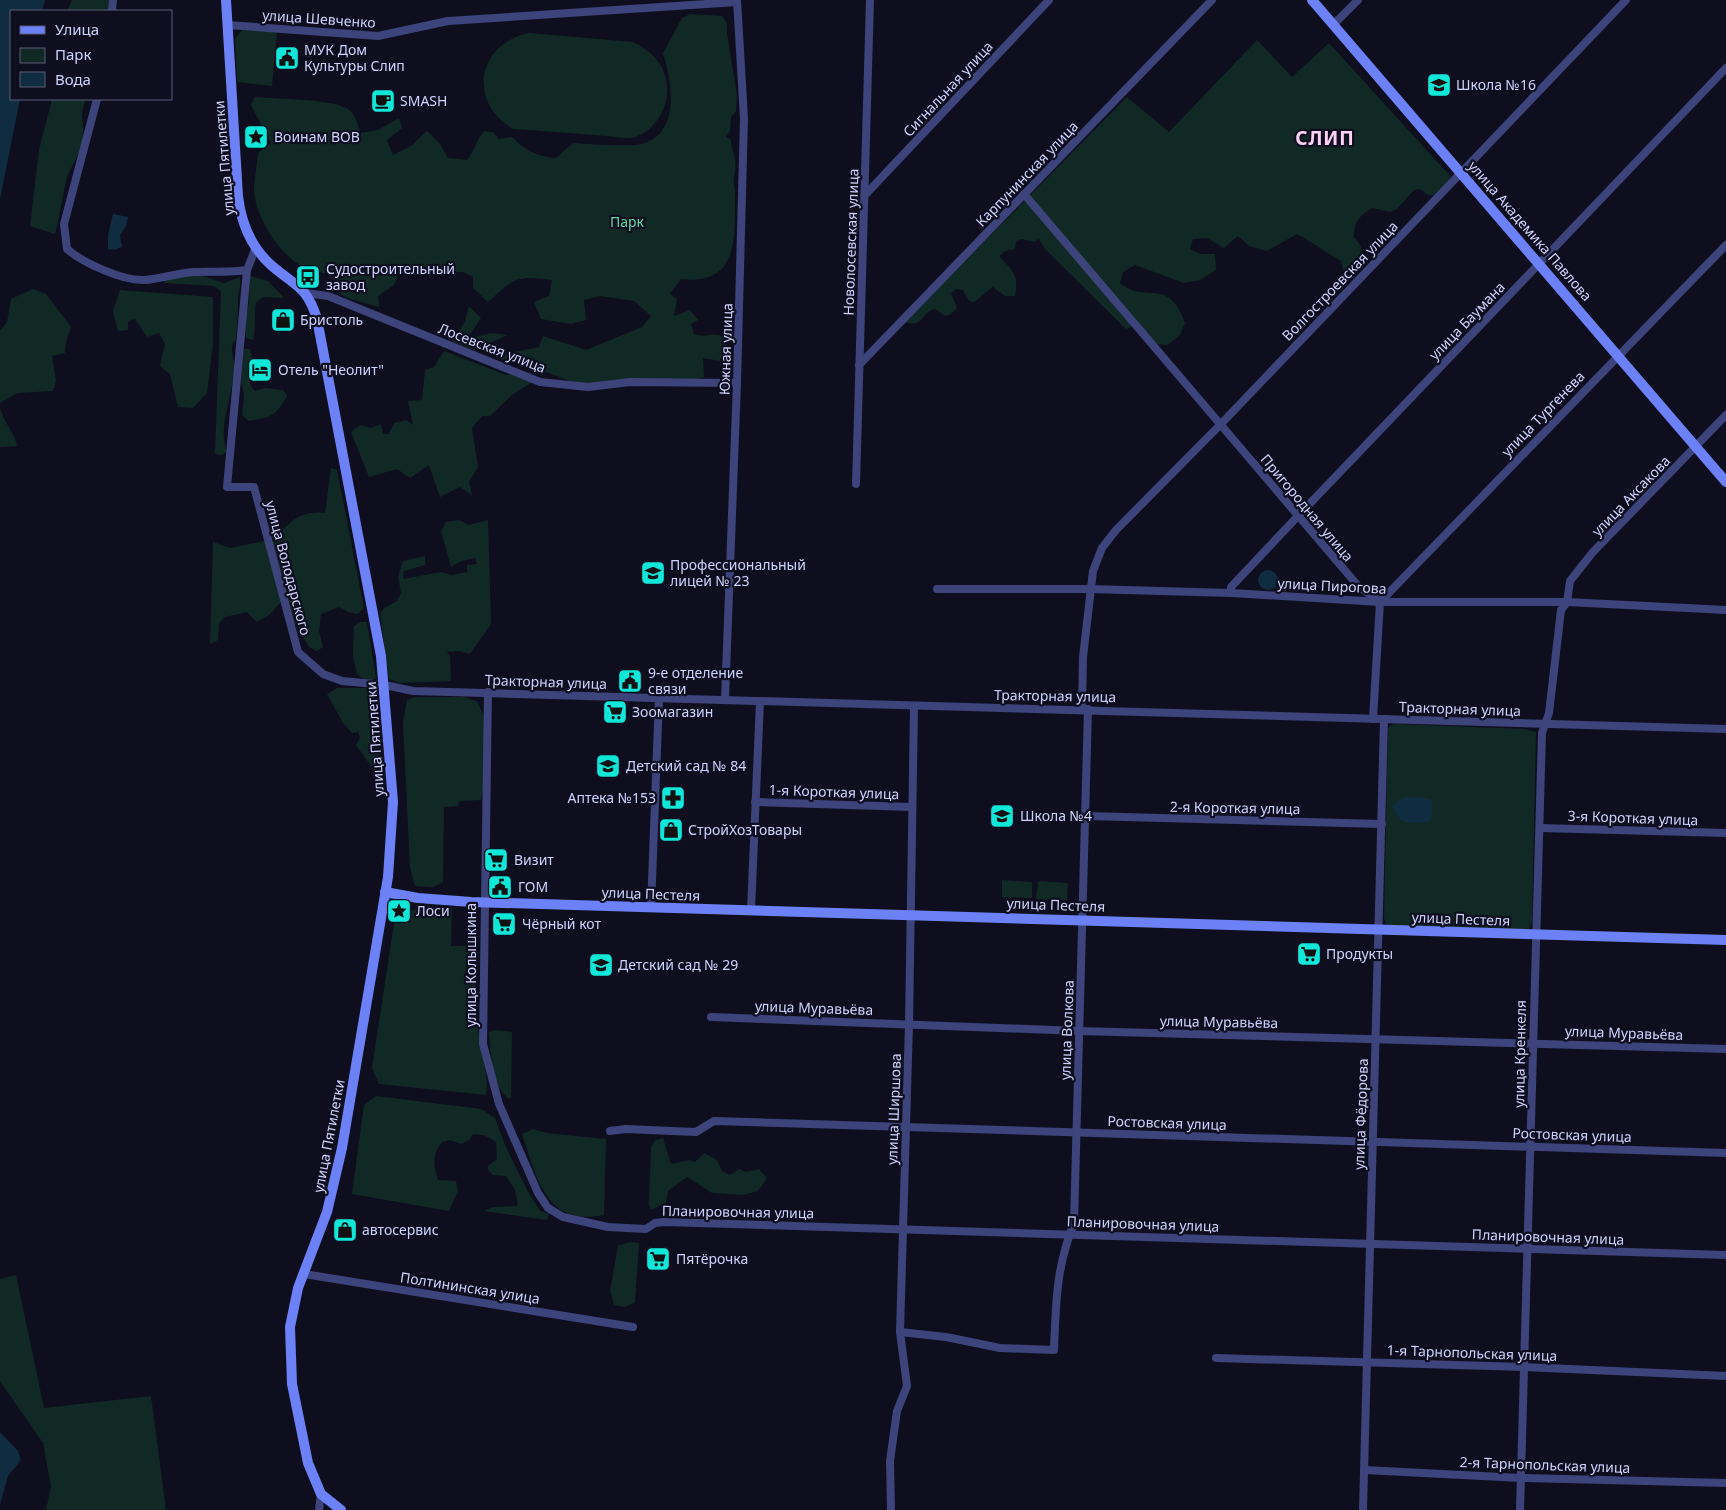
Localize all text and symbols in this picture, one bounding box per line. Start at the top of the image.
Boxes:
street label: улица Шевченко [262,5,376,32]
legend [10,10,172,100]
text: Улица [55,19,99,39]
street label: Сигнальная улица [898,37,997,140]
place label: МУК Дом Культуры Слип [304,40,405,75]
text: Парк [55,44,91,64]
public building icon: МУК Дом Культуры Слип [274,45,300,71]
text: Вода [55,69,91,89]
school or university icon: Школа №16 [1426,72,1452,98]
place label: Школа №16 [1456,75,1536,94]
cafe icon: SMASH [370,88,396,114]
place label: SMASH [400,91,447,110]
street label: улица Пятилетки [209,100,238,216]
street label: Карпунинская улица [971,117,1082,230]
place icon: Воинам ВОВ [243,124,269,150]
district label: СЛИП [1295,125,1355,151]
place label: Воинам ВОВ [274,127,360,146]
street label: улица Академика Павлова [1464,157,1596,305]
street label: Новолосевская улица [838,168,863,316]
park label: Парк [610,212,645,231]
street label: Волгостроевская улица [1278,217,1402,344]
place label: Судостроительный завод [326,259,455,294]
bus stop icon: Судостроительный завод [295,264,321,290]
street label: улица Баумана [1425,278,1509,364]
street label: Южная улица [714,303,737,395]
shop icon: Бристоль [270,307,296,333]
place label: Бристоль [300,310,363,329]
street label: Лосевская улица [436,318,549,377]
hotel icon: Отель "Неолит" [247,357,273,383]
place label: Отель "Неолит" [278,360,384,379]
street label: улица Тургенева [1497,367,1588,461]
street label: Пригородная улица [1257,450,1358,565]
street label: улица Аксакова [1587,451,1674,540]
street label: улица Володарского [261,498,316,637]
place label: Профессиональный лицей № 23 [670,555,806,590]
school or university icon: Профессиональный лицей № 23 [640,560,666,586]
street label: улица Пирогова [1277,573,1387,598]
place label: 9-е отделение связи [648,663,743,698]
public building icon: 9-е отделение связи [617,668,643,694]
street label: Тракторная улица [485,670,607,693]
street label: улица Пятилетки [361,681,388,797]
street label: Тракторная улица [994,685,1116,706]
street label: Тракторная улица [1399,697,1521,720]
supermarket icon: Зоомагазин [602,699,628,725]
place label: Зоомагазин [632,702,713,721]
school or university icon: Детский сад № 84 [595,753,621,779]
place label: Детский сад № 84 [626,756,746,775]
street label: 1-я Короткая улица [768,780,900,803]
pharmacy icon: Аптека №153 [660,785,686,811]
place label: Аптека №153 [568,788,656,807]
street label: 2-я Короткая улица [1170,797,1300,818]
school or university icon: Школа №4 [989,803,1015,829]
place label: Школа №4 [1020,806,1092,825]
street label: 3-я Короткая улица [1567,806,1699,829]
shop icon: СтройХозТовары [658,817,684,843]
place label: СтройХозТовары [688,820,802,839]
supermarket icon: Визит [483,847,509,873]
place label: Визит [514,850,554,869]
public building icon: ГОМ [487,874,513,900]
place label: ГОМ [518,877,548,896]
street label: улица Пестеля [601,882,701,905]
street label: улица Пестеля [1006,893,1106,916]
place icon: Лоси [386,898,412,924]
place label: Лоси [416,901,450,920]
street label: улица Колышкина [461,903,480,1027]
street label: улица Пестеля [1411,907,1511,930]
supermarket icon: Чёрный кот [491,911,517,937]
place label: Чёрный кот [522,914,602,933]
supermarket icon: Продукты [1296,941,1322,967]
place label: Продукты [1326,944,1393,963]
school or university icon: Детский сад № 29 [588,952,614,978]
place label: Детский сад № 29 [618,955,738,974]
street label: улица Волкова [1055,980,1078,1080]
street label: улица Муравьёва [755,996,874,1019]
street label: улица Кренкеля [1509,1000,1530,1108]
street label: улица Муравьёва [1160,1011,1278,1032]
street label: улица Муравьёва [1565,1021,1684,1044]
street label: улица Ширшова [882,1053,905,1165]
street label: улица Фёдорова [1349,1058,1372,1170]
street label: улица Пятилетки [308,1077,349,1194]
street label: Ростовская улица [1107,1111,1227,1134]
street label: Ростовская улица [1512,1123,1632,1146]
street label: Планировочная улица [662,1201,814,1222]
street label: Планировочная улица [1066,1211,1220,1236]
shop icon: автосервис [332,1217,358,1243]
place label: автосервис [362,1220,439,1239]
street label: Планировочная улица [1471,1224,1625,1249]
supermarket icon: Пятёрочка [645,1246,671,1272]
place label: Пятёрочка [676,1249,748,1268]
street label: Полтининская улица [399,1267,541,1308]
street label: 1-я Тарнопольская улица [1386,1340,1558,1365]
street label: 2-я Тарнопольская улица [1459,1452,1631,1477]

